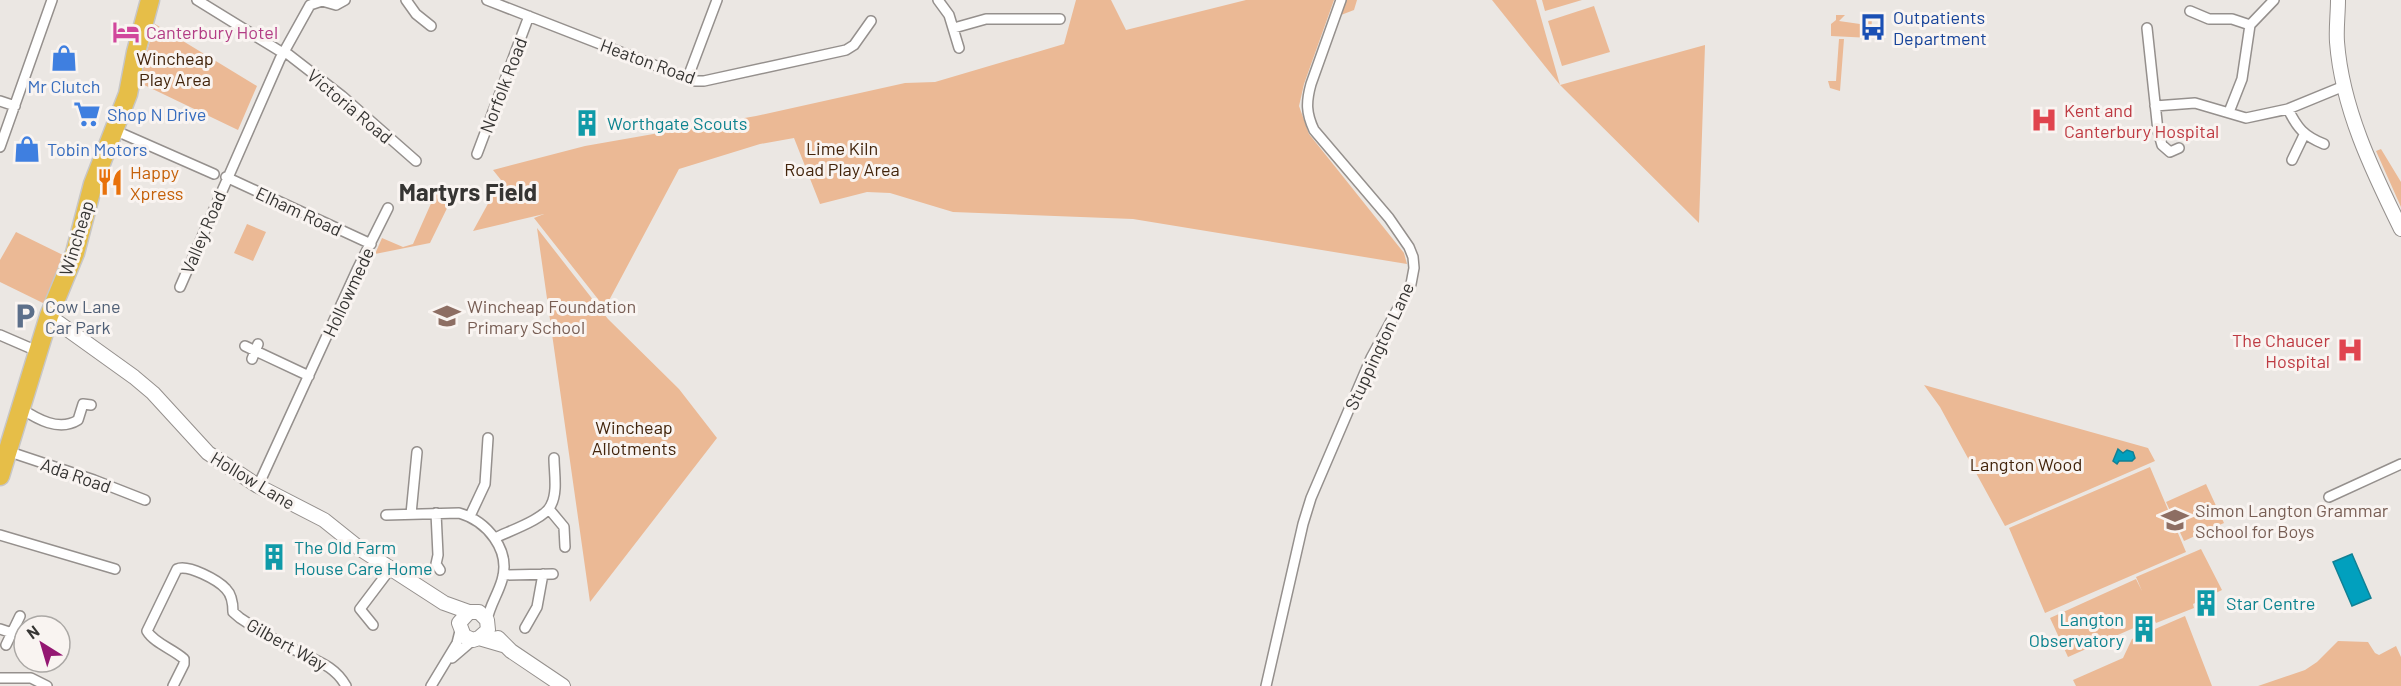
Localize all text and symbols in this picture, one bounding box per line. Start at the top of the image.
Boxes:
place label: Outpatients Department [1893,6,1987,49]
bus stop icon: Outpatients Department [1858,12,1888,42]
hotel icon: Canterbury Hotel [111,17,141,47]
place label: Canterbury Hotel [146,21,278,43]
street label: Norfolk Road [475,34,531,136]
street label: Heaton Road [597,34,699,88]
shop icon: Mr Clutch [49,43,79,73]
park label: Wincheap Play Area [136,47,214,90]
street label: Victoria Road [303,64,397,148]
place label: Mr Clutch [27,75,101,97]
supermarket icon: Shop N Drive [72,99,102,129]
place label: Kent and Canterbury Hospital [2064,99,2219,142]
place label: Shop N Drive [107,103,206,125]
hospital icon: Kent and Canterbury Hospital [2029,105,2059,135]
building icon: Worthgate Scouts [572,108,602,138]
place label: Worthgate Scouts [607,112,748,134]
shop icon: Tobin Motors [12,134,42,164]
park label: Lime Kiln Road Play Area [784,137,900,180]
place label: Tobin Motors [47,138,147,160]
place label: Happy Xpress [130,161,183,204]
restaurant icon: Happy Xpress [95,167,125,197]
district label: Martyrs Field [399,177,537,206]
street label: Elham Road [253,182,345,240]
street label: Valley Road [176,187,230,277]
street label: Wincheap [54,198,98,278]
street label: Hollowmede [318,244,378,340]
street label: Stuppington Lane [1340,279,1418,413]
place label: Cow Lane Car Park [45,295,121,338]
place label: Wincheap Foundation Primary School [467,295,636,338]
parking icon: Cow Lane Car Park [10,301,40,331]
school or university icon: Wincheap Foundation Primary School [432,301,462,331]
place label: The Chaucer Hospital [2232,329,2330,372]
hospital icon: The Chaucer Hospital [2335,335,2365,365]
park label: Wincheap Allotments [592,416,676,459]
street label: Hollow Lane [207,446,299,514]
street label: Ada Road [38,453,114,497]
park label: Langton Wood [1970,453,2082,475]
place label: Simon Langton Grammar School for Boys [2195,499,2389,542]
school or university icon: Simon Langton Grammar School for Boys [2160,505,2190,535]
place label: The Old Farm House Care Home [294,536,433,579]
building icon: The Old Farm House Care Home [259,542,289,572]
building icon: Star Centre [2191,588,2221,618]
place label: Star Centre [2226,592,2315,614]
place label: Langton Observatory [2029,608,2124,651]
street label: Gilbert Way [243,613,331,675]
north arrow [12,614,72,674]
building icon: Langton Observatory [2129,614,2159,644]
text: N [23,621,43,642]

